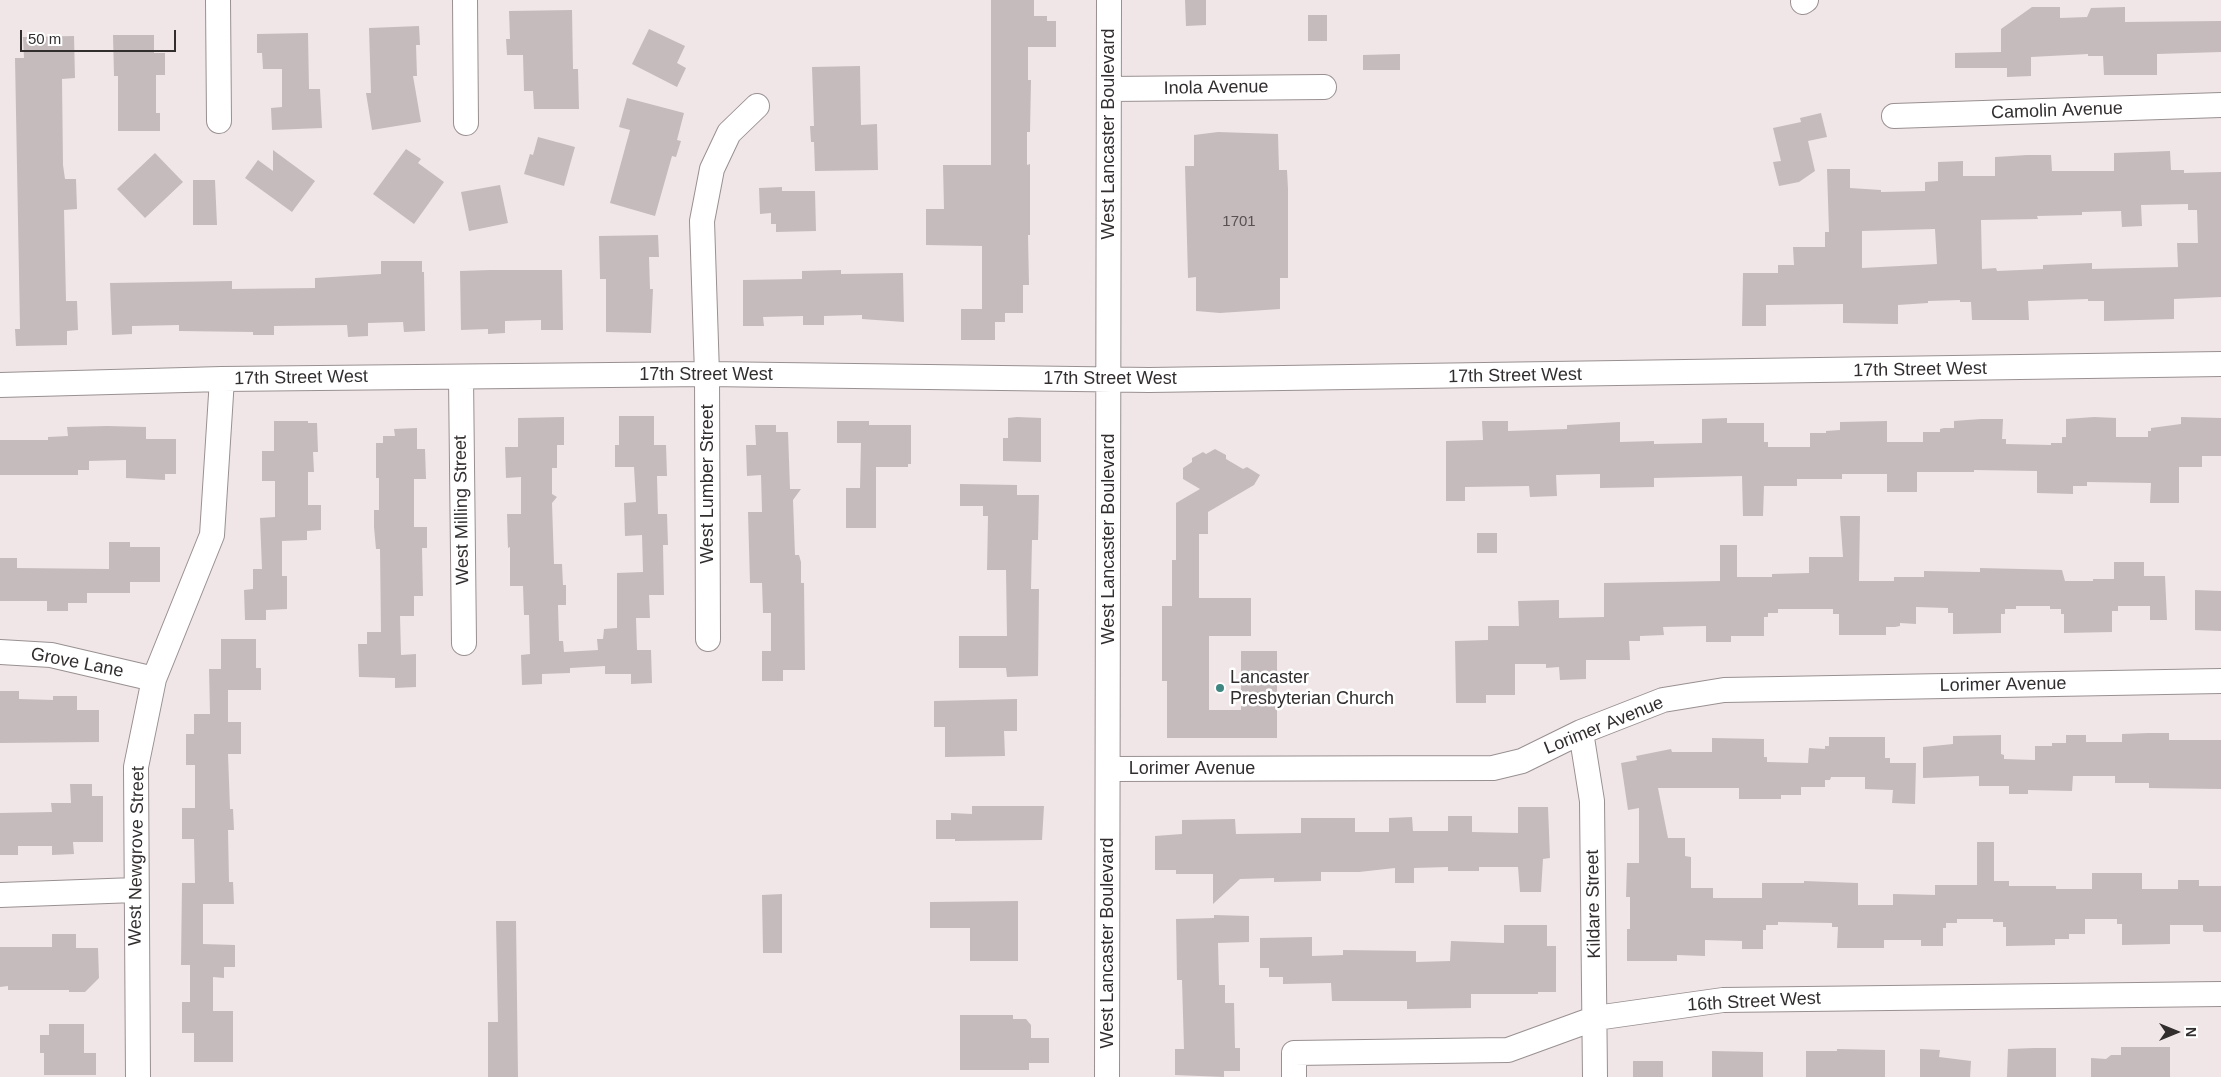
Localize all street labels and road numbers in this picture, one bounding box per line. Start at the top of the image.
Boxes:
street label: West Lancaster Boulevard [1098,29,1120,239]
street label: Inola Avenue [1163,76,1269,100]
street label: Camolin Avenue [1991,98,2123,124]
street label: 17th Street West [1853,358,1987,382]
street label: 17th Street West [639,364,773,386]
street label: 17th Street West [1448,364,1582,388]
street label: 17th Street West [234,366,368,390]
street label: 17th Street West [1043,368,1177,390]
street label: West Lumber Street [697,404,719,564]
street label: West Lancaster Boulevard [1098,434,1120,644]
street label: West Milling Street [450,435,474,585]
street label: Grove Lane [29,643,125,683]
street label: Lorimer Avenue [1939,673,2067,697]
street label: Lorimer Avenue [1541,692,1667,760]
street label: Lorimer Avenue [1129,758,1255,780]
street label: West Newgrove Street [125,766,149,946]
street label: West Lancaster Boulevard [1097,838,1119,1048]
street label: Kildare Street [1582,849,1606,959]
street label: 16th Street West [1687,988,1821,1016]

